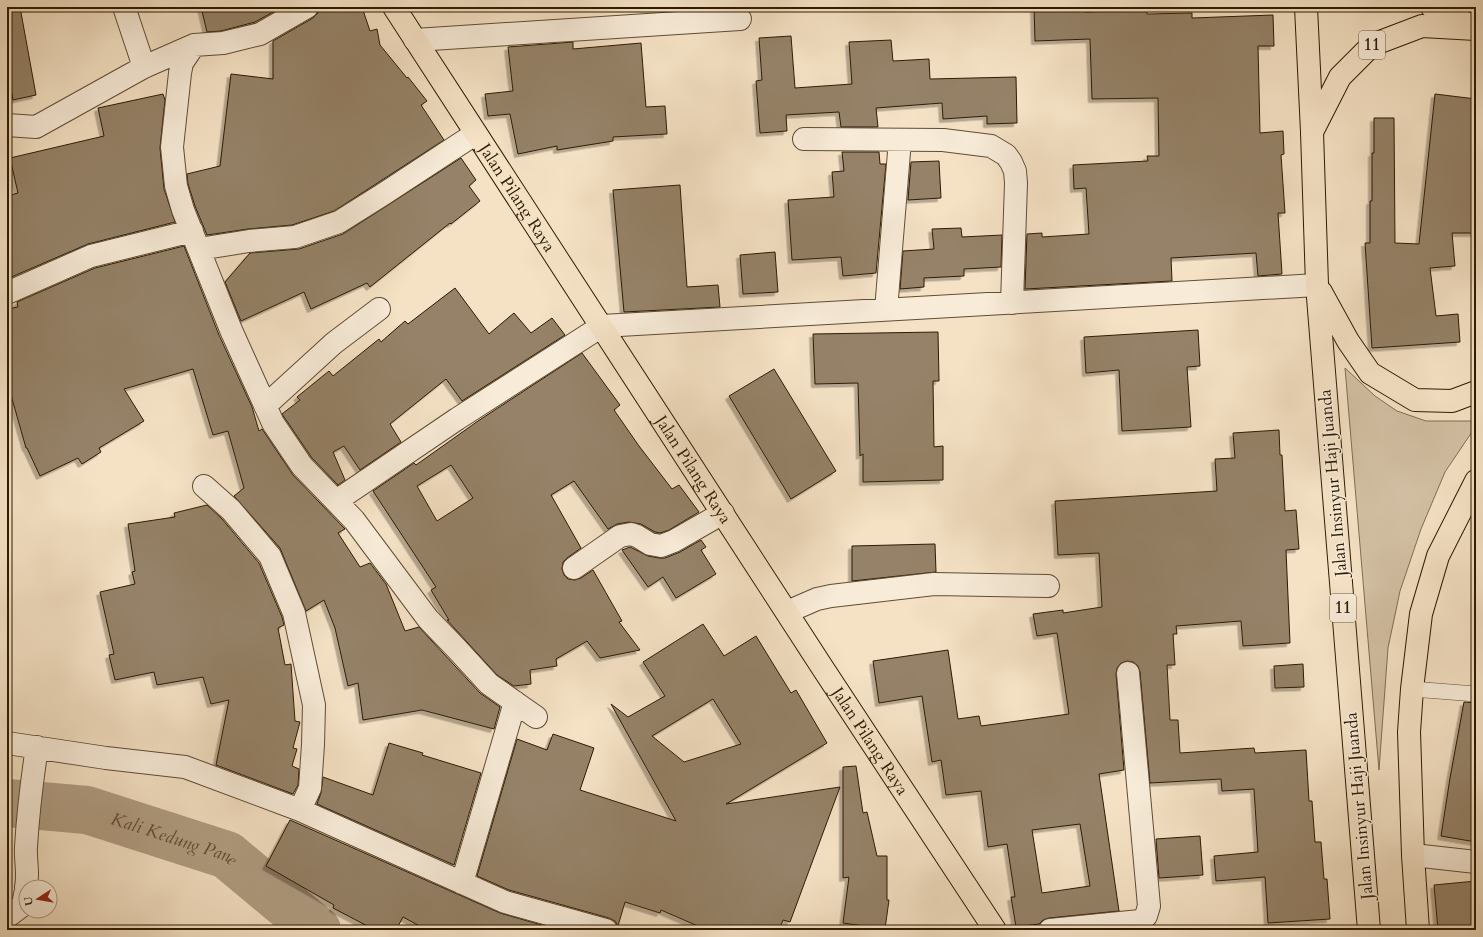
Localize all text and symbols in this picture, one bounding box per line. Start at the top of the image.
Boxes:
road number: 11 [1359,31,1385,59]
street label: Jalan Pilang Raya [472,136,561,257]
street label: Jalan Insinyur Haji Juanda [1313,388,1353,581]
street label: Jalan Pilang Raya [649,408,738,528]
road number: 11 [1330,594,1356,622]
street label: Jalan Pilang Raya [825,680,915,800]
street label: Jalan Insinyur Haji Juanda [1339,711,1379,904]
water label: Kali Kedung Pane [108,806,244,872]
north arrow [18,879,58,919]
text: U [20,895,37,907]

